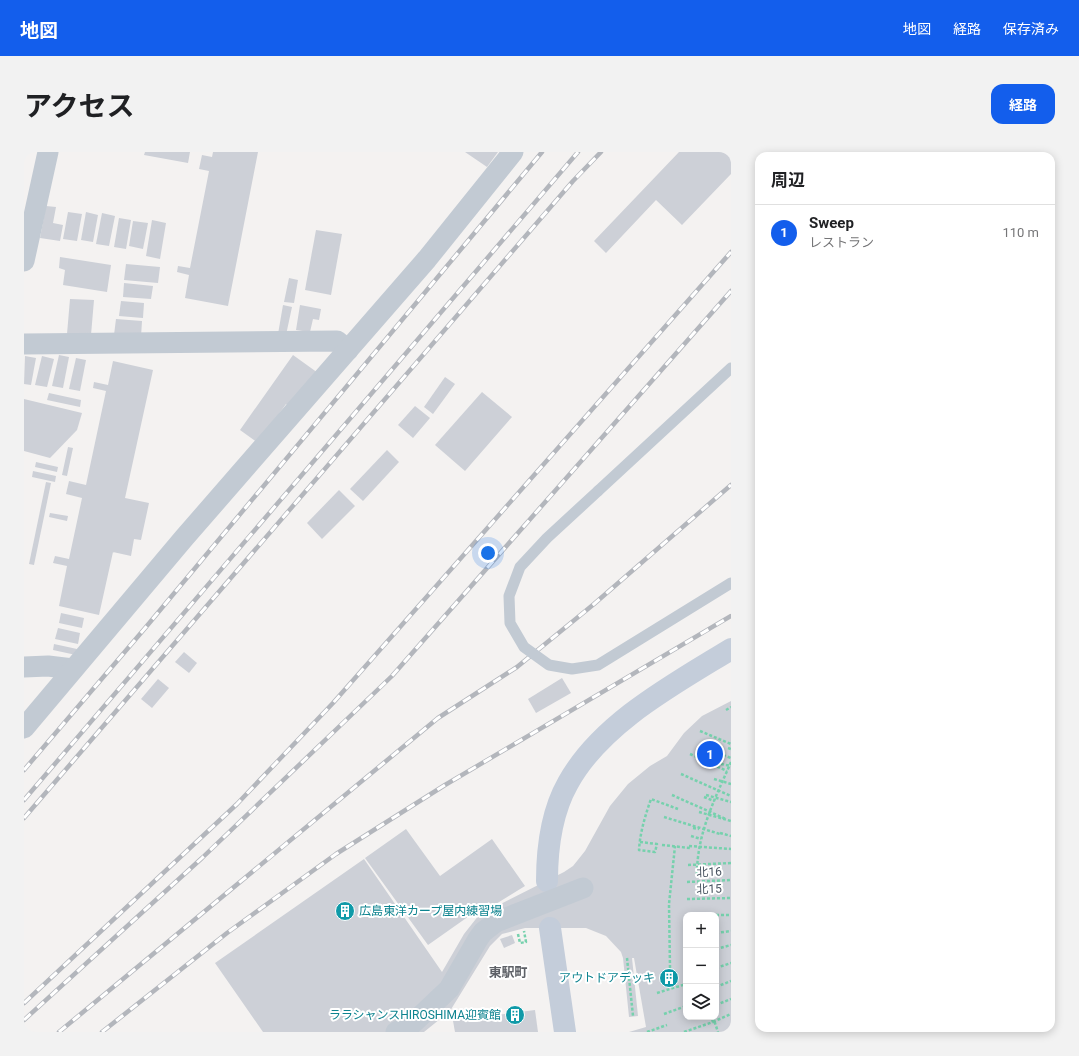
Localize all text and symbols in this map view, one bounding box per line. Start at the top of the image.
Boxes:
text: 地図 [20,19,58,42]
text: 地図 [903,21,931,37]
text: 経路 [953,21,981,37]
text: 保存済み [1003,21,1059,37]
button: 経路 [991,84,1055,124]
text: アクセス [24,90,135,123]
text: 周辺 [771,170,805,190]
text: Sweep [809,214,854,232]
text: 1 [780,225,788,240]
text: 110 m [1002,225,1039,240]
text: レストラン [809,235,874,250]
your location [478,543,498,563]
pin: 1 [697,739,723,769]
street label: 北16 [696,865,722,879]
street label: 北15 [696,882,722,896]
building icon: 広島東洋カープ屋内練習場 [334,900,356,922]
place label: 広島東洋カープ屋内練習場 [359,904,502,918]
map controls [683,912,719,1020]
button: + [683,912,719,948]
button: − [683,948,719,984]
district label: 東駅町 [488,965,528,980]
building icon: アウトドアデッキ [658,967,680,989]
place label: アウトドアデッキ [559,971,655,985]
button: layers [683,984,719,1020]
building icon: ララシャンスHIROSHIMA迎賓館 [504,1004,526,1026]
place label: ララシャンスHIROSHIMA迎賓館 [329,1008,501,1022]

